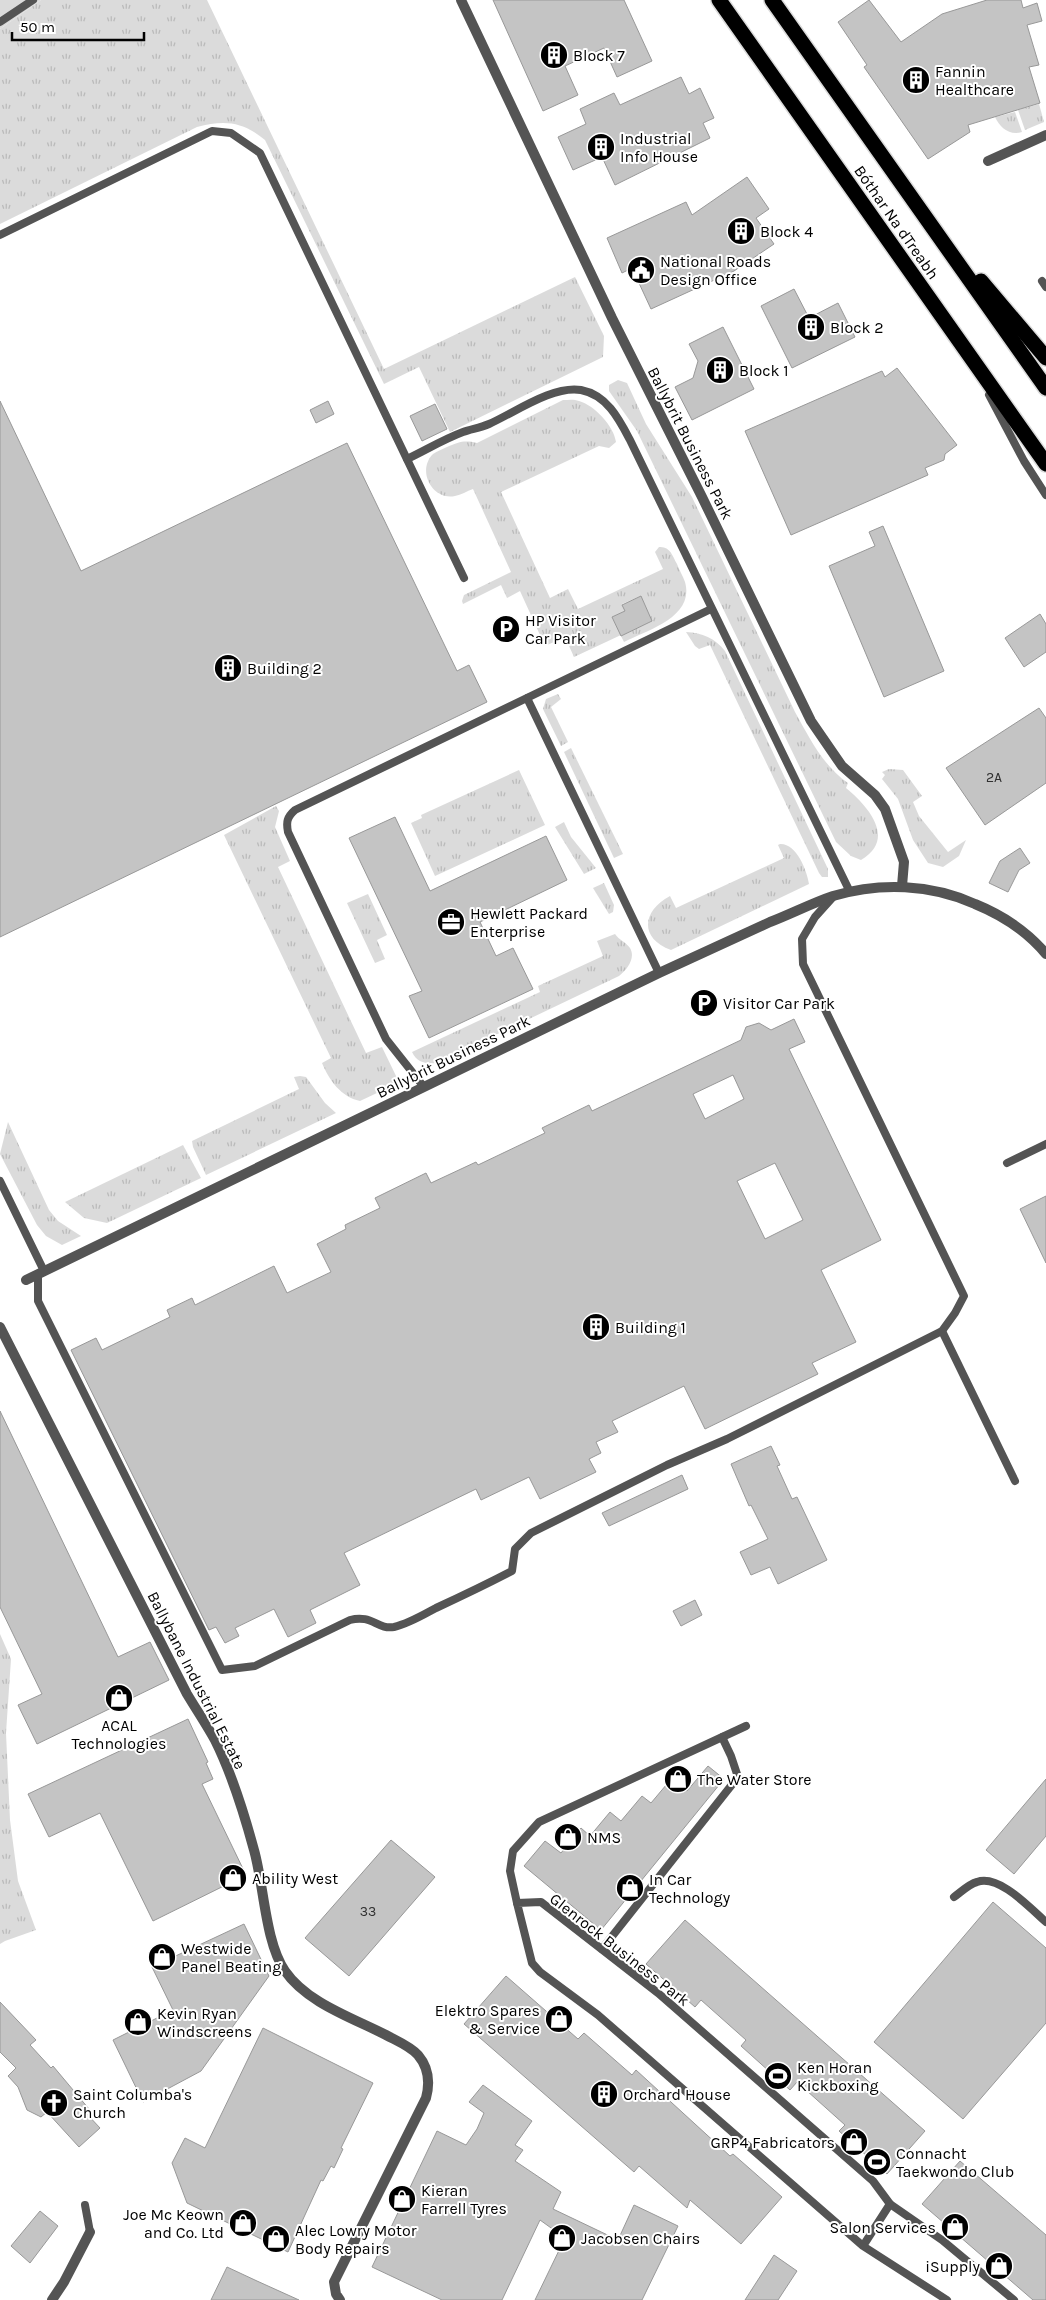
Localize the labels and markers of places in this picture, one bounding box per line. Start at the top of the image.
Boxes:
building icon: Block 7 [539,40,569,70]
place label: Block 7 [573,46,625,65]
place label: Fannin Healthcare [935,62,1014,99]
building icon: Fannin Healthcare [901,65,931,95]
place label: Industrial Info House [620,129,698,166]
building icon: Industrial Info House [586,132,616,162]
building icon: Block 4 [726,216,756,246]
place label: Block 4 [760,222,813,241]
place label: National Roads Design Office [660,252,771,289]
public building icon: National Roads Design Office [626,255,656,285]
building icon: Block 2 [796,312,826,342]
place label: Block 2 [830,318,884,337]
building icon: Block 1 [705,355,735,385]
place label: Block 1 [739,361,789,380]
place label: HP Visitor Car Park [525,611,596,648]
parking icon: HP Visitor Car Park [491,614,521,644]
building icon: Building 2 [213,653,243,683]
place label: Building 2 [247,659,322,678]
place label: Hewlett Packard Enterprise [470,904,588,941]
office icon: Hewlett Packard Enterprise [436,907,466,937]
parking icon: Visitor Car Park [689,988,719,1018]
place label: Visitor Car Park [723,994,835,1013]
building icon: Building 1 [581,1312,611,1342]
place label: Building 1 [615,1318,686,1337]
shop icon: ACAL Technologies [104,1683,134,1713]
place label: ACAL Technologies [72,1716,166,1753]
shop icon: The Water Store [663,1764,693,1794]
place label: The Water Store [697,1770,812,1789]
shop icon: NMS [553,1822,583,1852]
place label: NMS [587,1828,621,1847]
shop icon: Ability West [218,1863,248,1893]
place label: Ability West [252,1869,338,1888]
place label: In Car Technology [649,1870,731,1907]
shop icon: In Car Technology [615,1873,645,1903]
place label: Westwide Panel Beating [181,1939,281,1976]
shop icon: Westwide Panel Beating [147,1942,177,1972]
place label: Elektro Spares & Service [435,2001,540,2038]
place label: Kevin Ryan Windscreens [157,2004,252,2041]
shop icon: Elektro Spares & Service [544,2004,574,2034]
shop icon: Kevin Ryan Windscreens [123,2007,153,2037]
place label: Ken Horan Kickboxing [797,2058,879,2095]
sports icon: Ken Horan Kickboxing [763,2061,793,2091]
building icon: Orchard House [589,2079,619,2109]
place label: Saint Columba's Church [73,2085,192,2122]
place label: Orchard House [623,2085,731,2104]
church icon: Saint Columba's Church [39,2088,69,2118]
shop icon: GRP4 Fabricators [839,2127,869,2157]
place label: GRP4 Fabricators [710,2133,835,2152]
place label: Connacht Taekwondo Club [896,2144,1014,2181]
sports icon: Connacht Taekwondo Club [862,2147,892,2177]
place label: Kieran Farrell Tyres [421,2181,507,2218]
shop icon: Kieran Farrell Tyres [387,2184,417,2214]
place label: Joe Mc Keown and Co. Ltd [123,2205,224,2242]
shop icon: Joe Mc Keown and Co. Ltd [228,2208,258,2238]
shop icon: Salon Services [940,2212,970,2242]
place label: Salon Services [829,2218,936,2237]
place label: Alec Lowry Motor Body Repairs [295,2221,417,2258]
shop icon: Jacobsen Chairs [547,2223,577,2253]
shop icon: Alec Lowry Motor Body Repairs [261,2224,291,2254]
place label: Jacobsen Chairs [581,2229,700,2248]
shop icon: iSupply [984,2251,1014,2281]
place label: iSupply [925,2257,981,2276]

